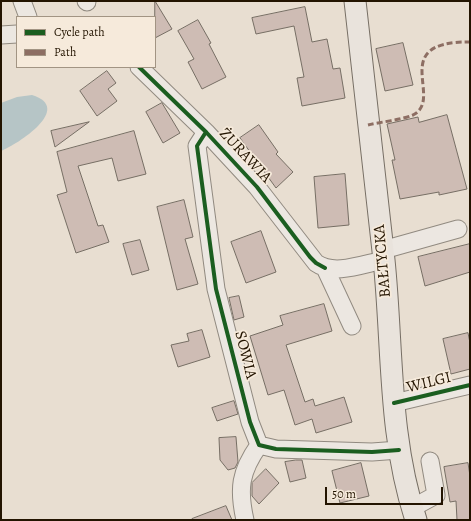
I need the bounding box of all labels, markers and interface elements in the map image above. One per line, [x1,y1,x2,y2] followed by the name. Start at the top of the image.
[16,16,156,68] legend
[54,24,105,40] text: Cycle path
[54,44,76,60] text: Path
[215,124,275,188] street label: ŻURAWIA
[370,224,396,298] street label: BAŁTYCKA
[230,329,260,381] street label: SOWIA
[405,368,453,398] street label: WILGI
[327,479,445,505] scale bar
[332,486,356,502] text: 50 m

